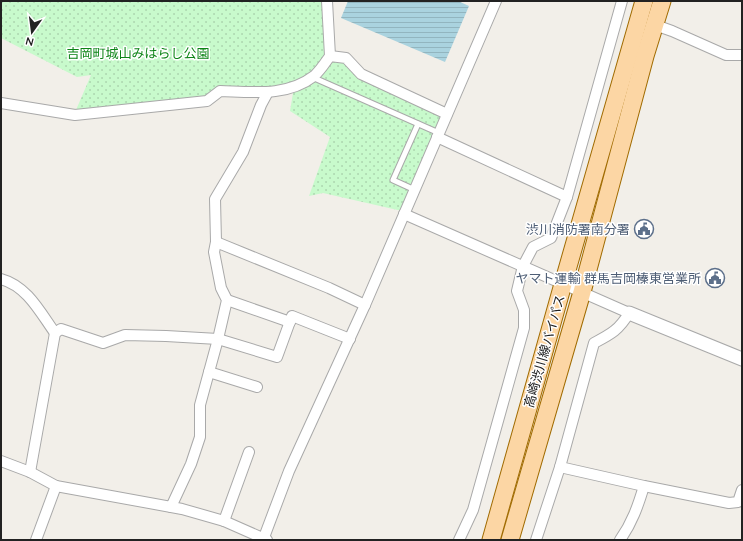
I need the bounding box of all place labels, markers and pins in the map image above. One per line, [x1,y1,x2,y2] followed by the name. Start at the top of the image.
[633,218,655,240] public building icon: 渋川消防署南分署
[526,221,630,237] place label: 渋川消防署南分署
[704,267,726,289] public building icon: ヤマト運輸 群馬吉岡榛東営業所
[515,270,701,286] place label: ヤマト運輸 群馬吉岡榛東営業所

